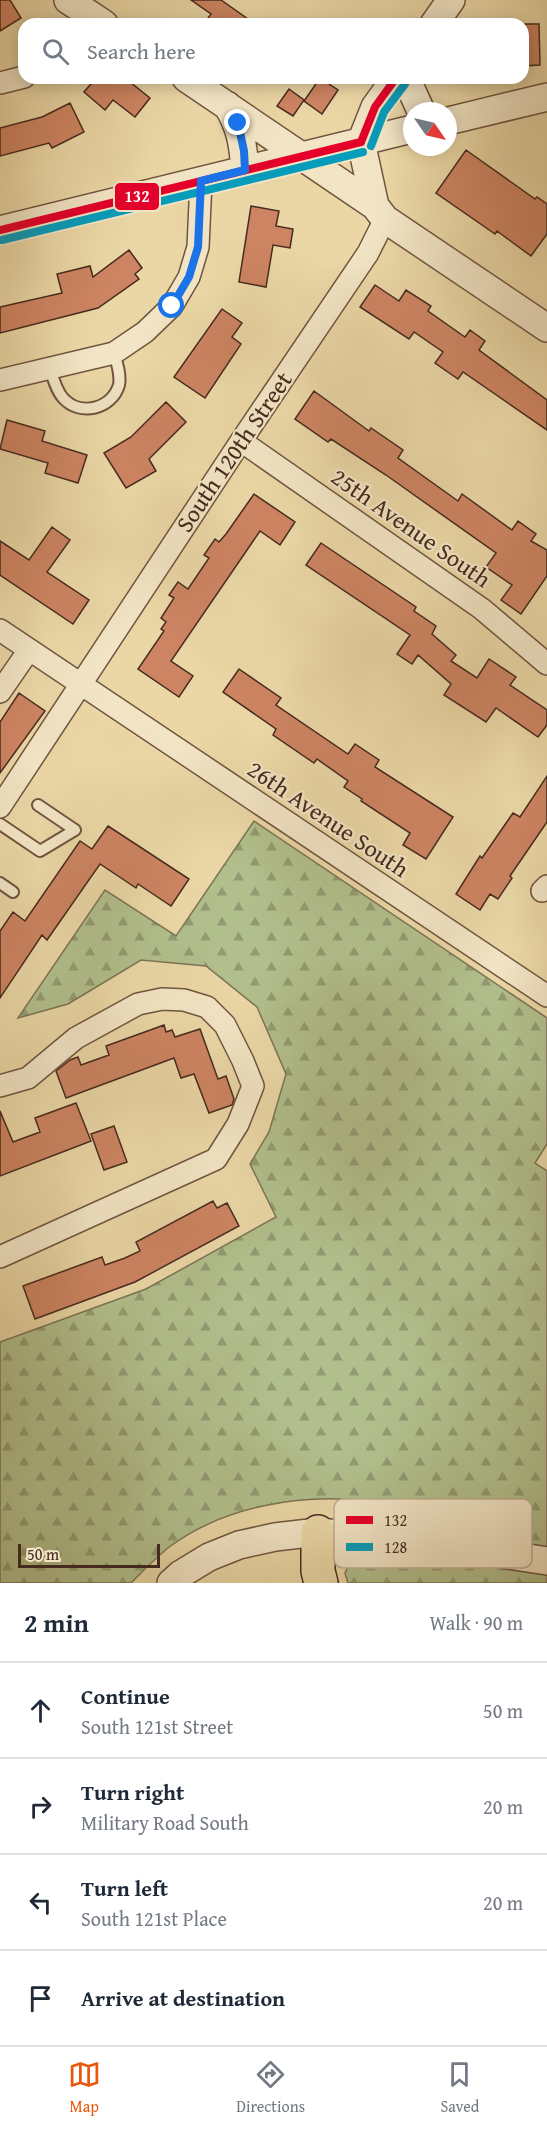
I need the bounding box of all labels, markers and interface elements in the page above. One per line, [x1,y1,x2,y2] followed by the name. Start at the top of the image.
[18,18,529,84] search box
[39,35,72,68] icon: search
[87,35,196,67] text: Search here
[403,102,457,156] north arrow
[224,109,250,135] route end
[114,182,160,211] line badge: 132
[125,184,149,208] text: 132
[158,292,184,318] route start
[167,364,301,539] street label: South 120th Street
[324,459,499,596] street label: 25th Avenue South
[240,751,417,886] street label: 26th Avenue South
[334,1499,532,1568] legend
[384,1508,407,1532] text: 132
[384,1535,407,1559] text: 128
[18,1541,160,1568] scale bar
[27,1542,59,1566] text: 50 m
[24,1603,89,1642] text: 2 min
[429,1608,523,1637] text: Walk · 90 m
[81,1680,170,1712] text: Continue
[24,1694,57,1727] icon: ahead
[483,1696,523,1725] text: 50 m
[81,1712,233,1741] text: South 121st Street
[81,1776,184,1808] text: Turn right
[24,1790,57,1823] icon: right
[483,1792,523,1821] text: 20 m
[81,1808,249,1837] text: Military Road South
[81,1872,168,1904] text: Turn left
[24,1886,57,1919] icon: left
[483,1888,523,1917] text: 20 m
[81,1904,227,1933] text: South 121st Place
[24,1982,57,2015] icon: arrive
[81,1982,285,2014] text: Arrive at destination
[68,2058,101,2118] tab: Map
[236,2058,305,2118] tab: Directions
[440,2058,479,2118] tab: Saved

